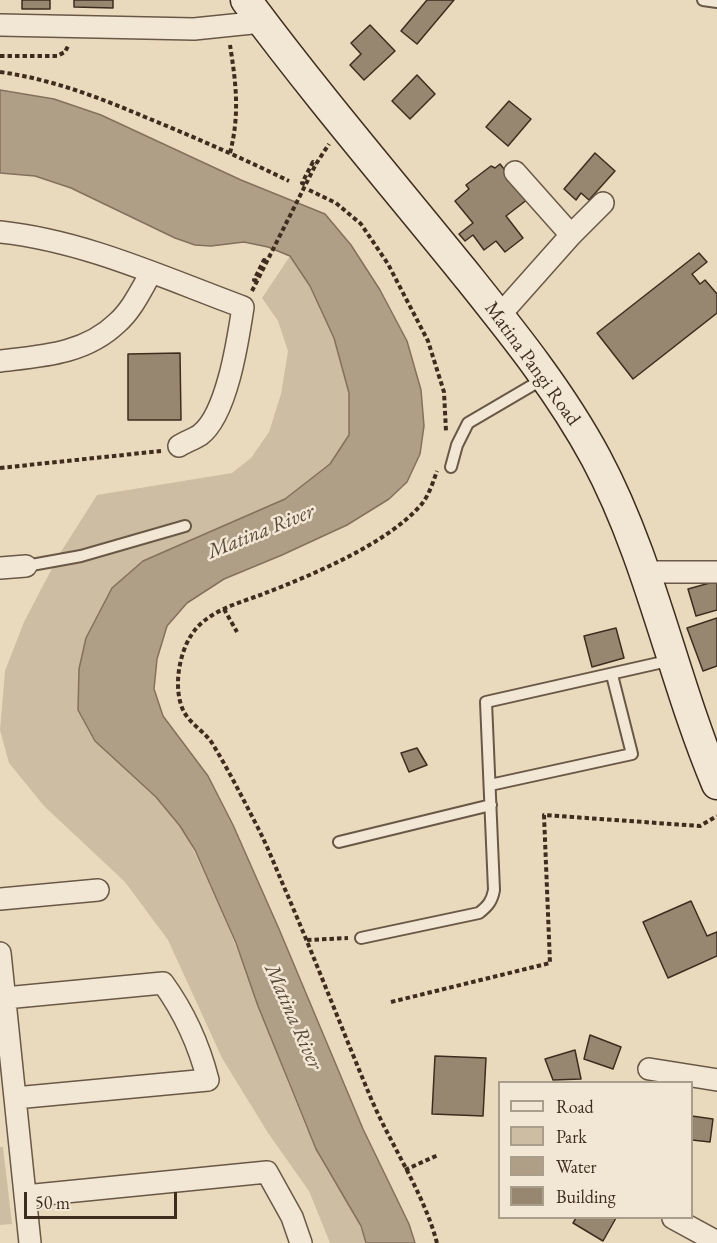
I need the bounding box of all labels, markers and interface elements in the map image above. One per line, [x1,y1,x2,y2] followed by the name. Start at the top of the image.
[479,297,585,431] street label: Matina Pangi Road
[204,499,318,565] water label: Matina River
[259,960,327,1074] water label: Matina River
[498,1081,693,1219] legend
[556,1095,594,1118] text: Road
[556,1125,587,1148] text: Park
[556,1155,597,1178] text: Water
[27,1180,180,1218] scale bar
[556,1185,616,1208] text: Building
[35,1191,70,1214] text: 50 m

